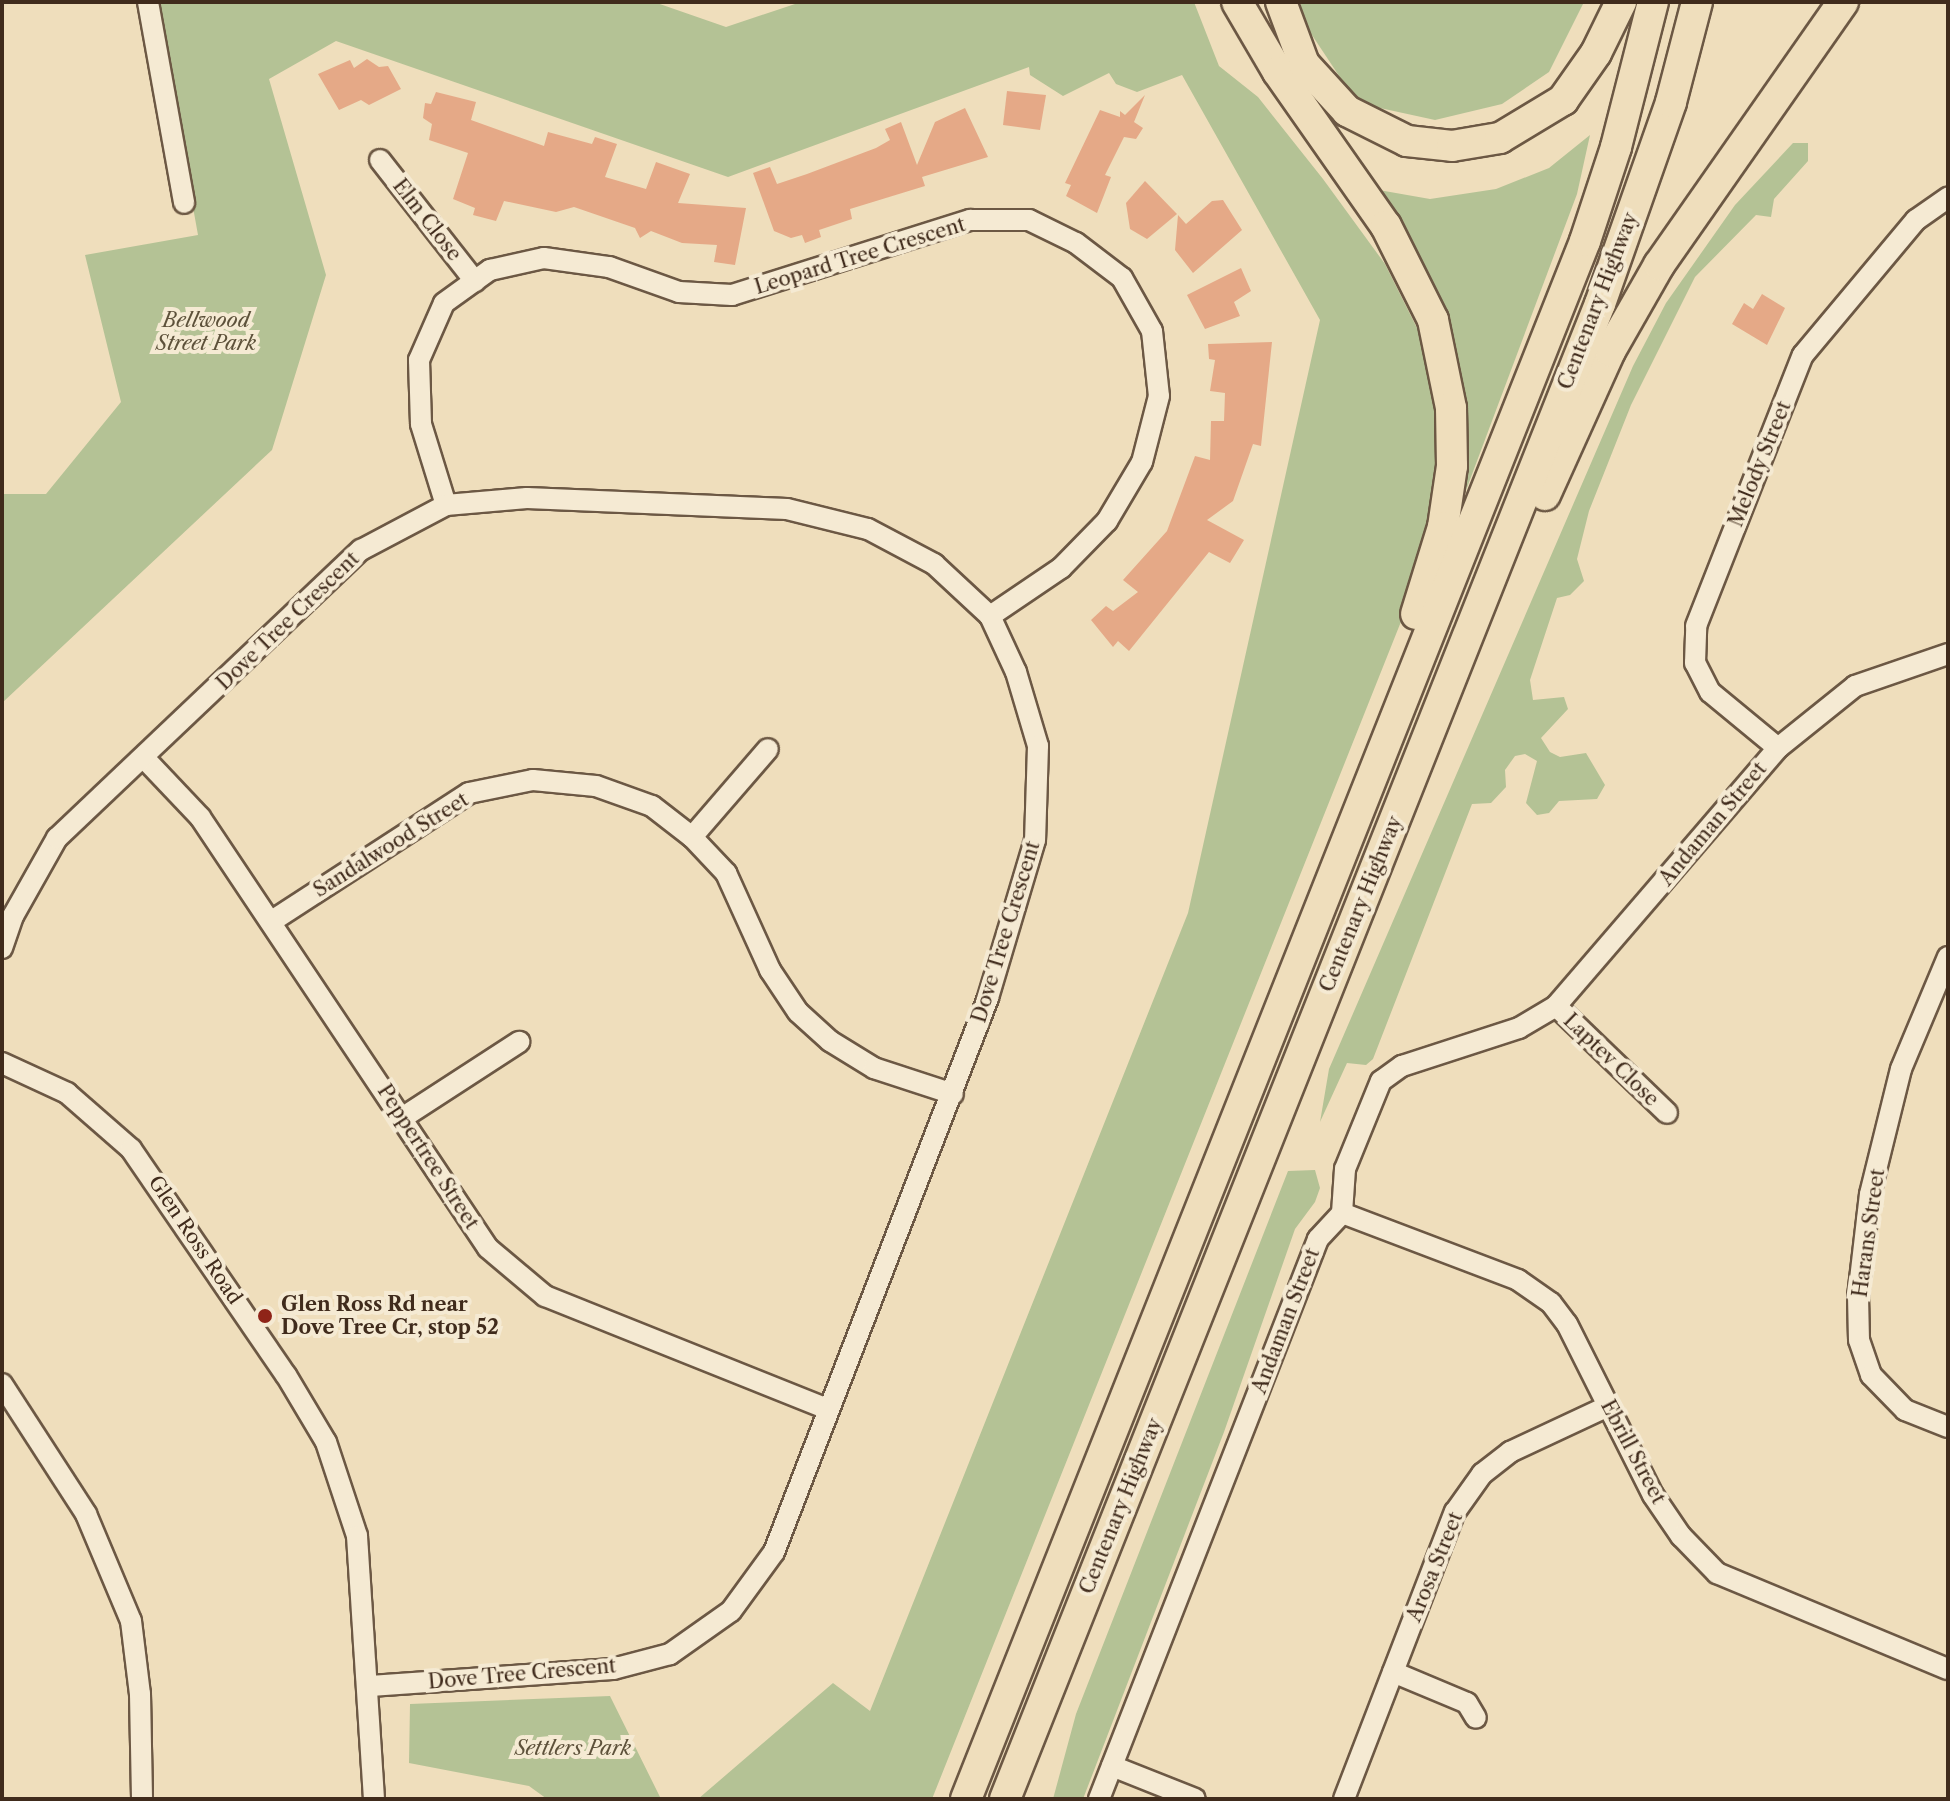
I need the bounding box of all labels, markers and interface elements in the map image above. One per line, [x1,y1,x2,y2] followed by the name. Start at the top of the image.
[388,174,466,266] street label: Elm Close
[1553,209,1643,393] street label: Centenary Highway
[752,212,968,300] street label: Leopard Tree Crescent
[156,309,256,356] park label: Bellwood Street Park
[1724,397,1796,531] street label: Melody Street
[212,547,364,695] street label: Dove Tree Crescent
[1654,757,1772,891] street label: Andaman Street
[309,788,473,902] street label: Sandalwood Street
[1315,812,1407,996] street label: Centenary Highway
[967,838,1045,1026] street label: Dove Tree Crescent
[1558,1008,1664,1112] street label: Laptev Close
[372,1080,484,1234] street label: Peppertree Street
[1848,1167,1890,1299] street label: Harans Street
[143,1171,247,1309] street label: Glen Ross Road
[1247,1245,1325,1397] street label: Andaman Street
[281,1292,499,1339] place label: Glen Ross Rd near Dove Tree Cr, stop 52
[256,1307,274,1325] marker: Glen Ross Rd near Dove Tree Cr, stop 52
[1596,1396,1670,1508] street label: Ebrill Street
[1075,1414,1167,1598] street label: Centenary Highway
[1402,1508,1468,1626] street label: Arosa Street
[427,1654,617,1694] street label: Dove Tree Crescent
[515,1736,631,1760] park label: Settlers Park

